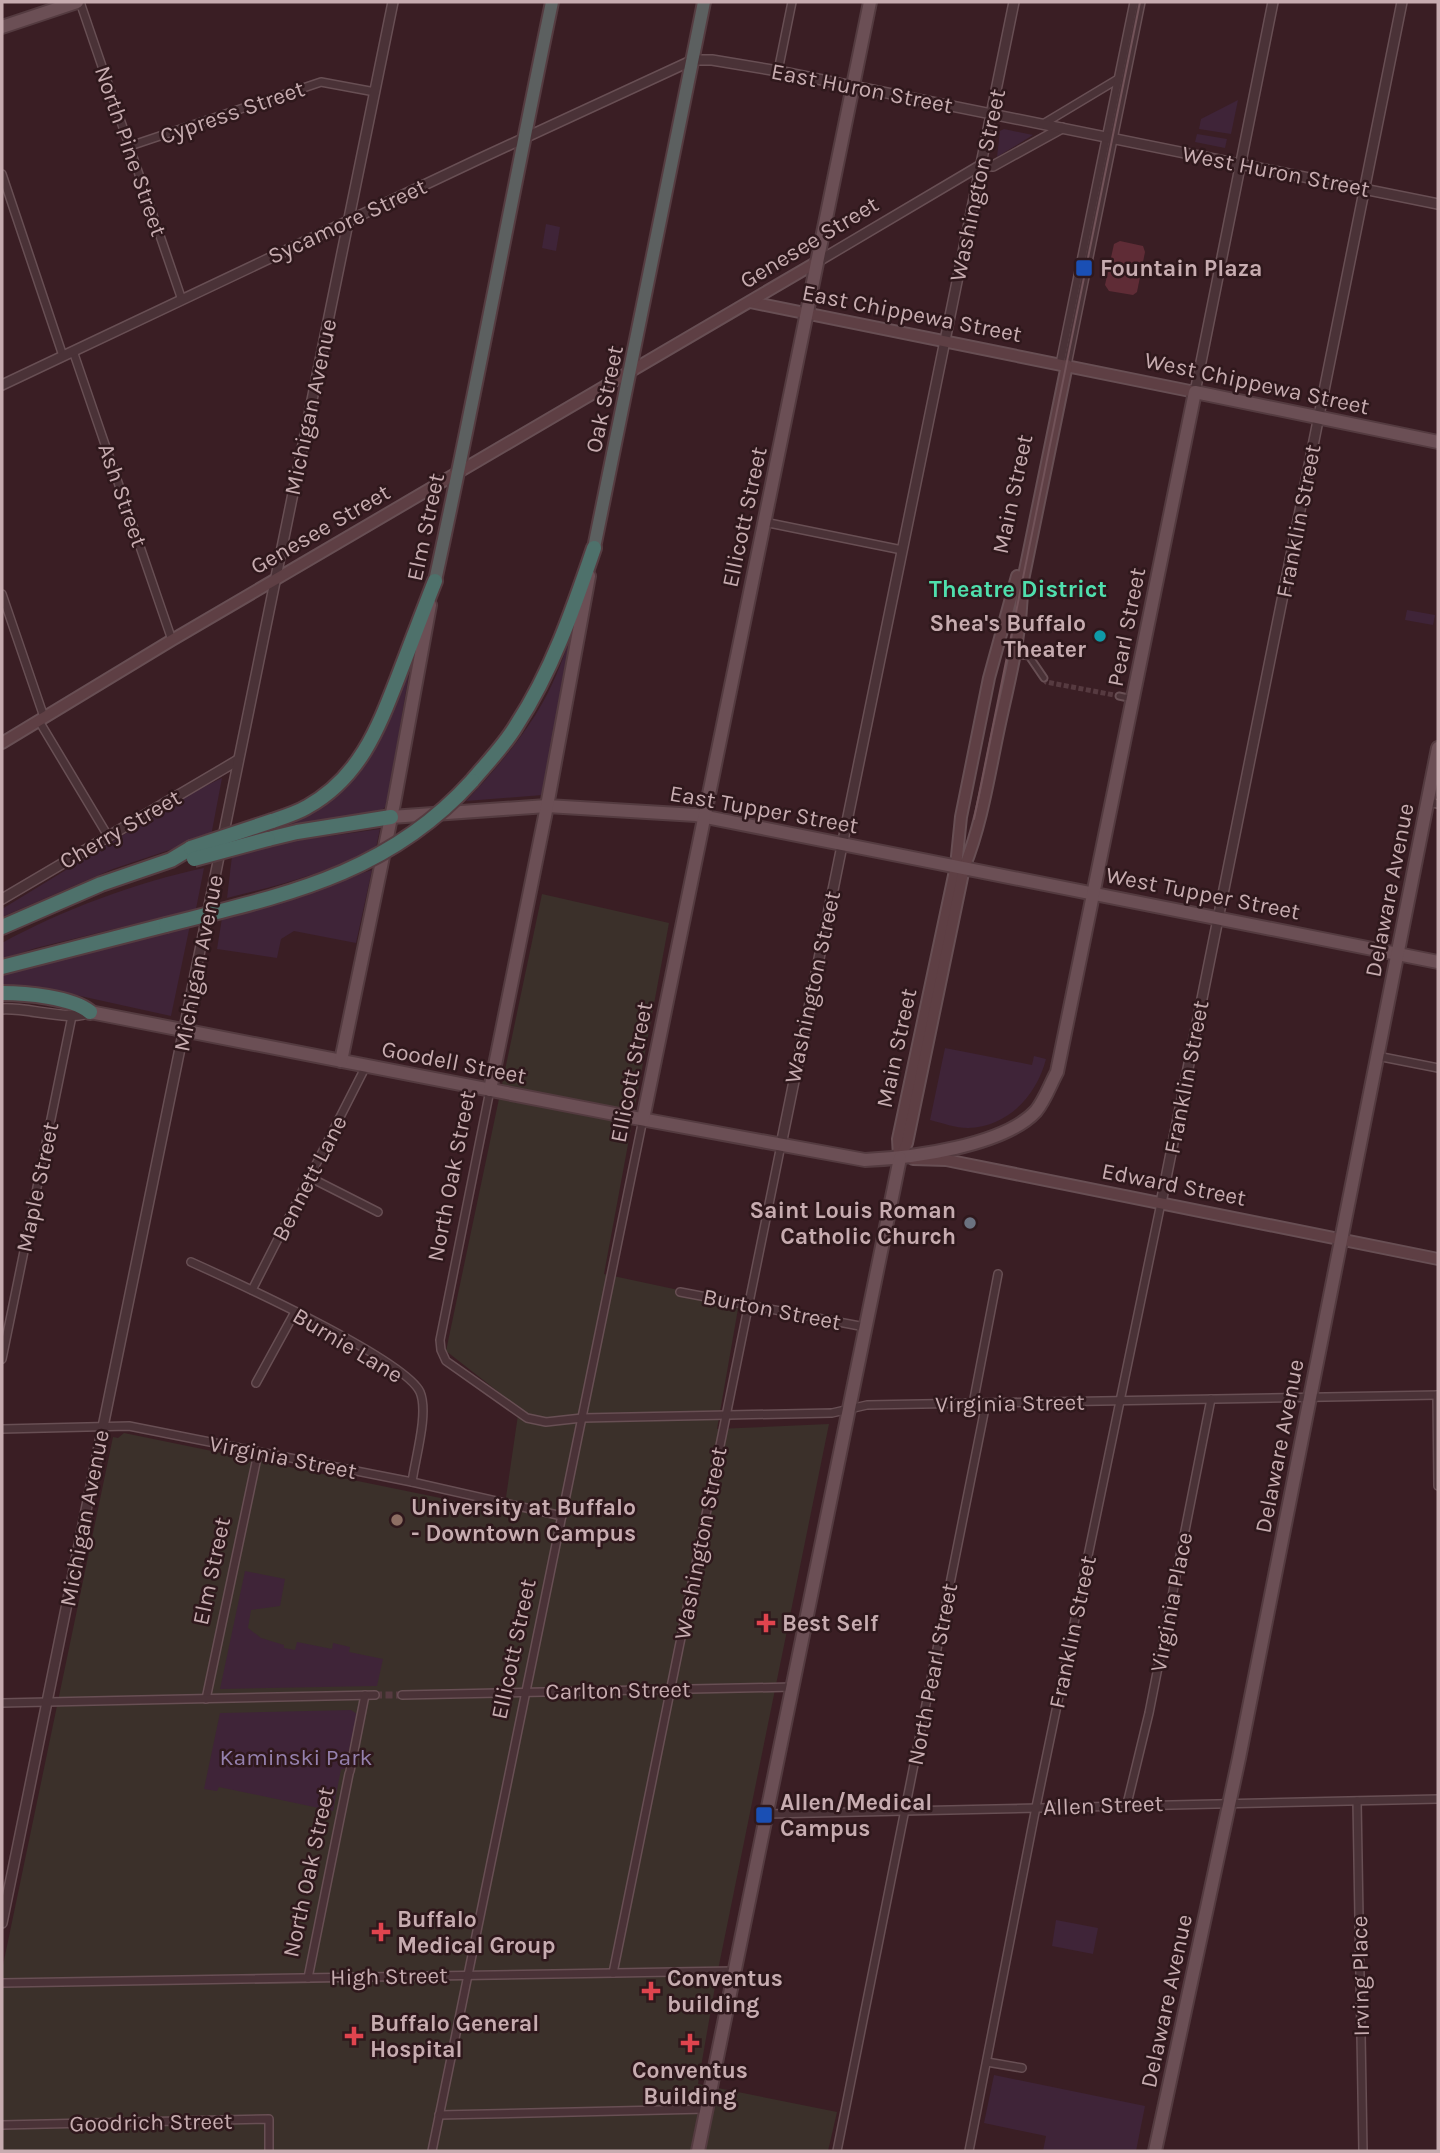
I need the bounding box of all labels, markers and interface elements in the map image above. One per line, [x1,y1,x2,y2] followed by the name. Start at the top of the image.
[769,58,955,119] street label: East Huron Street
[89,62,172,240] street label: North Pine Street
[156,75,308,150] street label: Cypress Street
[944,86,1011,284] street label: Washington Street
[1180,140,1372,203] street label: West Huron Street
[264,173,431,270] street label: Sycamore Street
[735,190,884,294] street label: Genesee Street
[1100,255,1262,282] place label: Fountain Plaza
[1074,258,1094,278] marker: Fountain Plaza
[800,279,1024,348] street label: East Chippewa Street
[279,316,342,498] street label: Michigan Avenue
[580,343,629,455] street label: Oak Street
[1142,346,1372,421] street label: West Chippewa Street
[987,432,1038,556] street label: Main Street
[92,440,153,551] street label: Ash Street
[1270,442,1327,600] street label: Franklin Street
[716,444,773,590] street label: Ellicott Street
[401,470,450,583] street label: Elm Street
[246,478,395,580] street label: Genesee Street
[1102,565,1151,689] street label: Pearl Street
[929,575,1107,603] district label: Theatre District
[930,610,1086,663] place label: Shea's Buffalo Theater
[1092,628,1108,644] marker: Shea's Buffalo Theater
[667,780,861,839] street label: East Tupper Street
[55,784,186,875] street label: Cherry Street
[1359,801,1420,979] street label: Delaware Avenue
[1103,861,1303,926] street label: West Tupper Street
[168,872,229,1054] street label: Michigan Avenue
[779,888,846,1086] street label: Washington Street
[871,986,922,1110] street label: Main Street
[1158,998,1215,1156] street label: Franklin Street
[605,999,658,1145] street label: Ellicott Street
[379,1035,529,1090] street label: Goodell Street
[422,1088,481,1264] street label: North Oak Street
[266,1111,353,1246] street label: Bennett Lane
[11,1119,65,1255] street label: Maple Street
[1099,1157,1249,1212] street label: Edward Street
[749,1197,956,1250] place label: Saint Louis Roman Catholic Church
[962,1215,978,1231] marker: Saint Louis Roman Catholic Church
[700,1283,844,1336] street label: Burton Street
[288,1302,408,1389] street label: Burnie Lane
[1249,1357,1310,1535] street label: Delaware Avenue
[935,1389,1085,1418] street label: Virginia Street
[54,1427,115,1609] street label: Michigan Avenue
[207,1430,359,1485] street label: Virginia Street
[669,1444,732,1642] street label: Washington Street
[411,1494,636,1547] place label: University at Buffalo - Downtown Campus
[389,1512,405,1528] marker: University at Buffalo - Downtown Campus
[187,1514,236,1627] street label: Elm Street
[1145,1530,1198,1674] street label: Virginia Place
[1043,1553,1102,1711] street label: Franklin Street
[485,1576,542,1722] street label: Ellicott Street
[902,1580,963,1768] street label: North Pearl Street
[782,1610,879,1637] place label: Best Self
[756,1613,776,1633] marker: Best Self
[545,1676,691,1705] street label: Carlton Street
[220,1744,372,1771] park label: Kaminski Park
[277,1784,340,1960] street label: North Oak Street
[780,1789,932,1842] place label: Allen/Medical Campus
[1042,1790,1164,1821] street label: Allen Street
[754,1805,774,1825] marker: Allen/Medical Campus
[397,1906,556,1959] place label: Buffalo Medical Group
[1135,1912,1198,2090] street label: Delaware Avenue
[1346,1915,1375,2037] street label: Irving Place
[371,1922,391,1942] marker: Buffalo Medical Group
[330,1962,448,1991] street label: High Street
[667,1965,783,2018] place label: Conventus building
[641,1981,661,2001] marker: Conventus building
[370,2010,539,2063] place label: Buffalo General Hospital
[344,2026,364,2046] marker: Buffalo General Hospital
[680,2033,700,2053] marker: Conventus Building
[632,2057,748,2110] place label: Conventus Building
[69,2108,233,2137] street label: Goodrich Street

